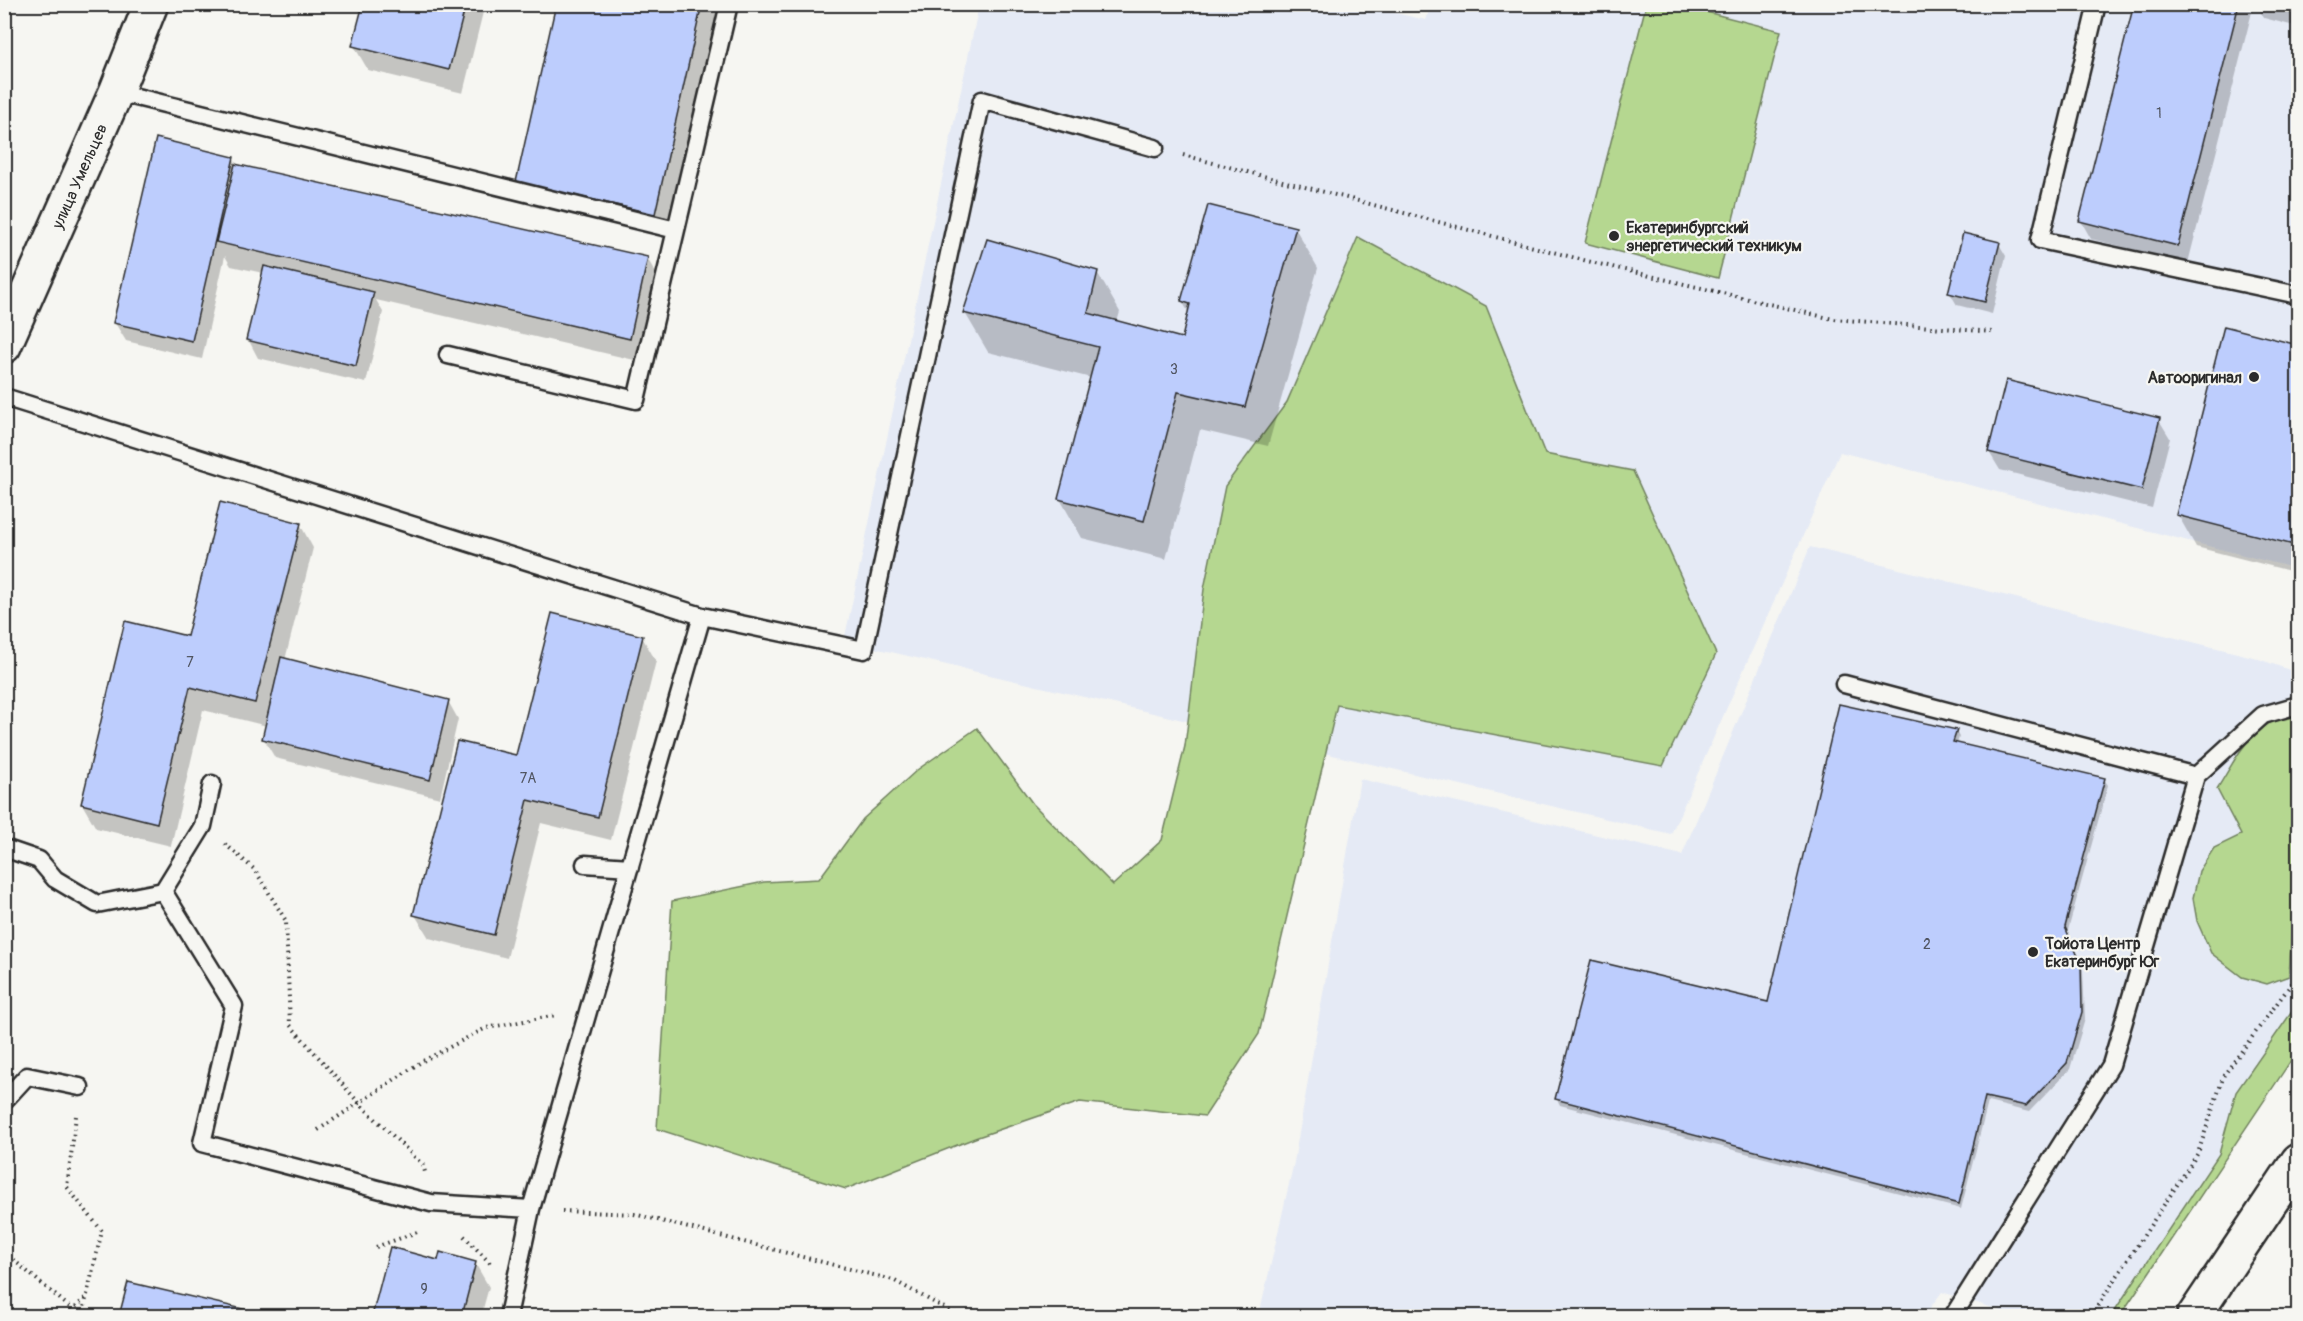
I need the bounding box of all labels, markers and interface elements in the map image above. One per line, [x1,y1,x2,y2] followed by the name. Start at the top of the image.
[2156,105,2162,122] house number: 1
[47,121,112,233] street label: улица Умельцев
[1626,218,1802,256] place label: Екатеринбургский энергетический техникум
[1607,229,1621,243] marker: Екатеринбургский энергетический техникум
[1170,361,1178,378] house number: 3
[2147,368,2242,388] place label: Автооригинал
[2247,370,2261,384] marker: Автооригинал
[186,654,194,671] house number: 7
[520,770,536,787] house number: 7А
[2044,934,2160,972] place label: Тойота Центр Екатеринбург Юг
[1923,936,1931,953] house number: 2
[2026,945,2040,959] marker: Тойота Центр Екатеринбург Юг
[420,1281,428,1298] house number: 9

